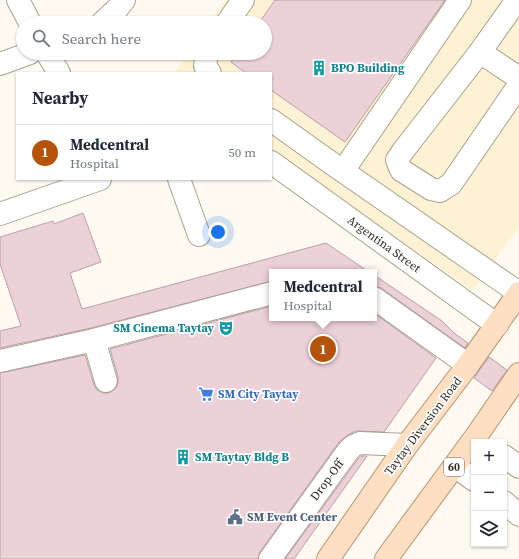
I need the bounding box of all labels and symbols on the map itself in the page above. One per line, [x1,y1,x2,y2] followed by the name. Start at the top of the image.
[310,59,328,77] building icon: BPO Building
[331,60,405,76] place label: BPO Building
[344,212,424,276] street label: Argentina Street
[208,222,228,242] your location
[217,319,235,337] theatre icon: SM Cinema Taytay
[113,320,215,336] place label: SM Cinema Taytay
[310,334,336,364] pin: 1
[381,373,465,478] street label: Taytay Diversion Road
[197,385,215,403] supermarket icon: SM City Taytay
[218,386,299,402] place label: SM City Taytay
[174,448,192,466] building icon: SM Taytay Bldg B
[195,449,289,465] place label: SM Taytay Bldg B
[307,455,348,504] street label: Drop-Off
[444,458,464,476] road number: 60
[226,508,244,526] public building icon: SM Event Center
[247,509,338,525] place label: SM Event Center

